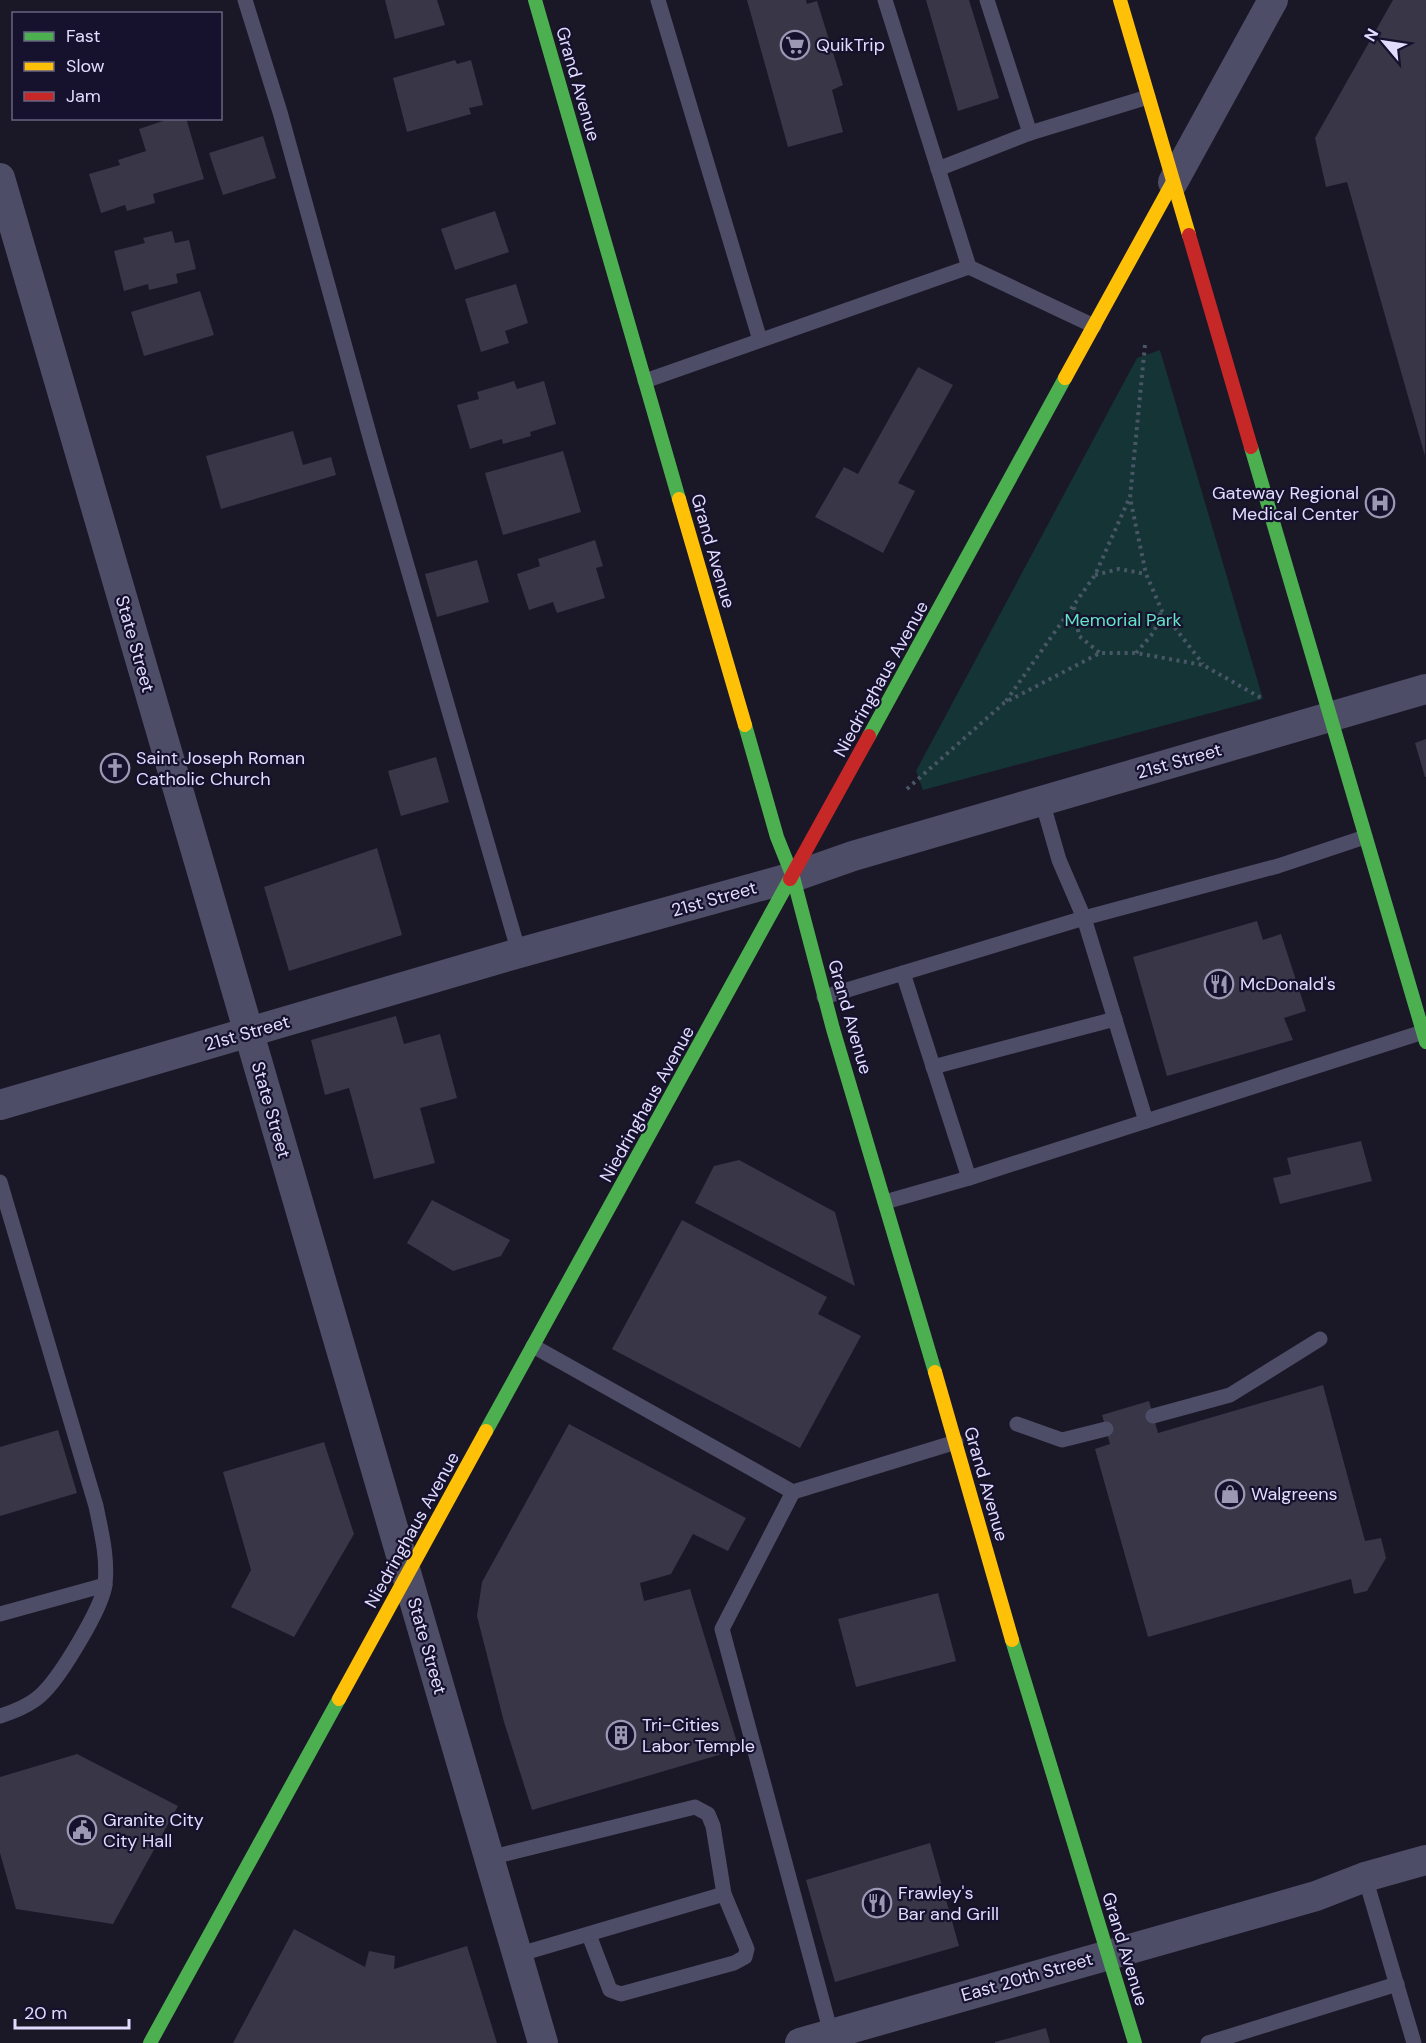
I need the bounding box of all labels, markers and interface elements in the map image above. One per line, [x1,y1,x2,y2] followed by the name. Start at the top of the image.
[12,12,222,120] legend
[1354,12,1414,72] north arrow
[66,24,101,48] text: Fast
[550,24,606,144] street label: Grand Avenue
[1359,25,1383,45] text: N
[779,29,811,61] supermarket icon: QuikTrip
[816,33,885,57] place label: QuikTrip
[66,54,105,78] text: Slow
[66,84,101,108] text: Jam
[1212,481,1359,526] place label: Gateway Regional Medical Center
[1364,487,1396,519] hospital icon: Gateway Regional Medical Center
[685,491,741,611] street label: Grand Avenue
[110,593,160,695] street label: State Street
[828,597,934,761] street label: Niedringhaus Avenue
[1064,608,1182,632] park label: Memorial Park
[1134,737,1224,785] street label: 21st Street
[136,746,305,791] place label: Saint Joseph Roman Catholic Church
[99,752,131,784] church icon: Saint Joseph Roman Catholic Church
[669,875,759,923] street label: 21st Street
[822,957,878,1077] street label: Grand Avenue
[1203,968,1235,1000] restaurant icon: McDonald's
[1240,972,1336,996] place label: McDonald's
[202,1009,292,1057] street label: 21st Street
[594,1022,700,1186] street label: Niedringhaus Avenue
[246,1059,296,1161] street label: State Street
[958,1424,1014,1544] street label: Grand Avenue
[359,1448,465,1612] street label: Niedringhaus Avenue
[1214,1478,1246,1510] shop icon: Walgreens
[1251,1482,1338,1506] place label: Walgreens
[402,1595,452,1697] street label: State Street
[642,1713,755,1758] place label: Tri-Cities Labor Temple
[605,1719,637,1751] building icon: Tri-Cities Labor Temple
[103,1808,204,1853] place label: Granite City City Hall
[66,1814,98,1846] public building icon: Granite City City Hall
[898,1881,999,1926] place label: Frawley's Bar and Grill
[861,1887,893,1919] restaurant icon: Frawley's Bar and Grill
[1096,1889,1154,2009] street label: Grand Avenue
[958,1947,1096,2007] street label: East 20th Street
[15,1992,129,2030] scale bar
[24,2001,67,2025] text: 20 m

